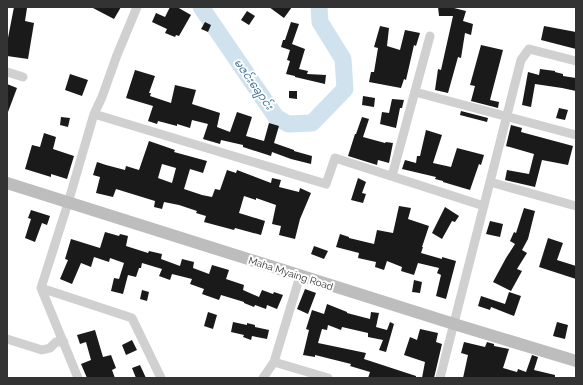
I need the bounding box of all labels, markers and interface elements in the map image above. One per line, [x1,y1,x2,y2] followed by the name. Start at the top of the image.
[229,55,278,115] water label: မဇင်းချောင်း
[247,255,335,292] street label: Maha Myaing Road

